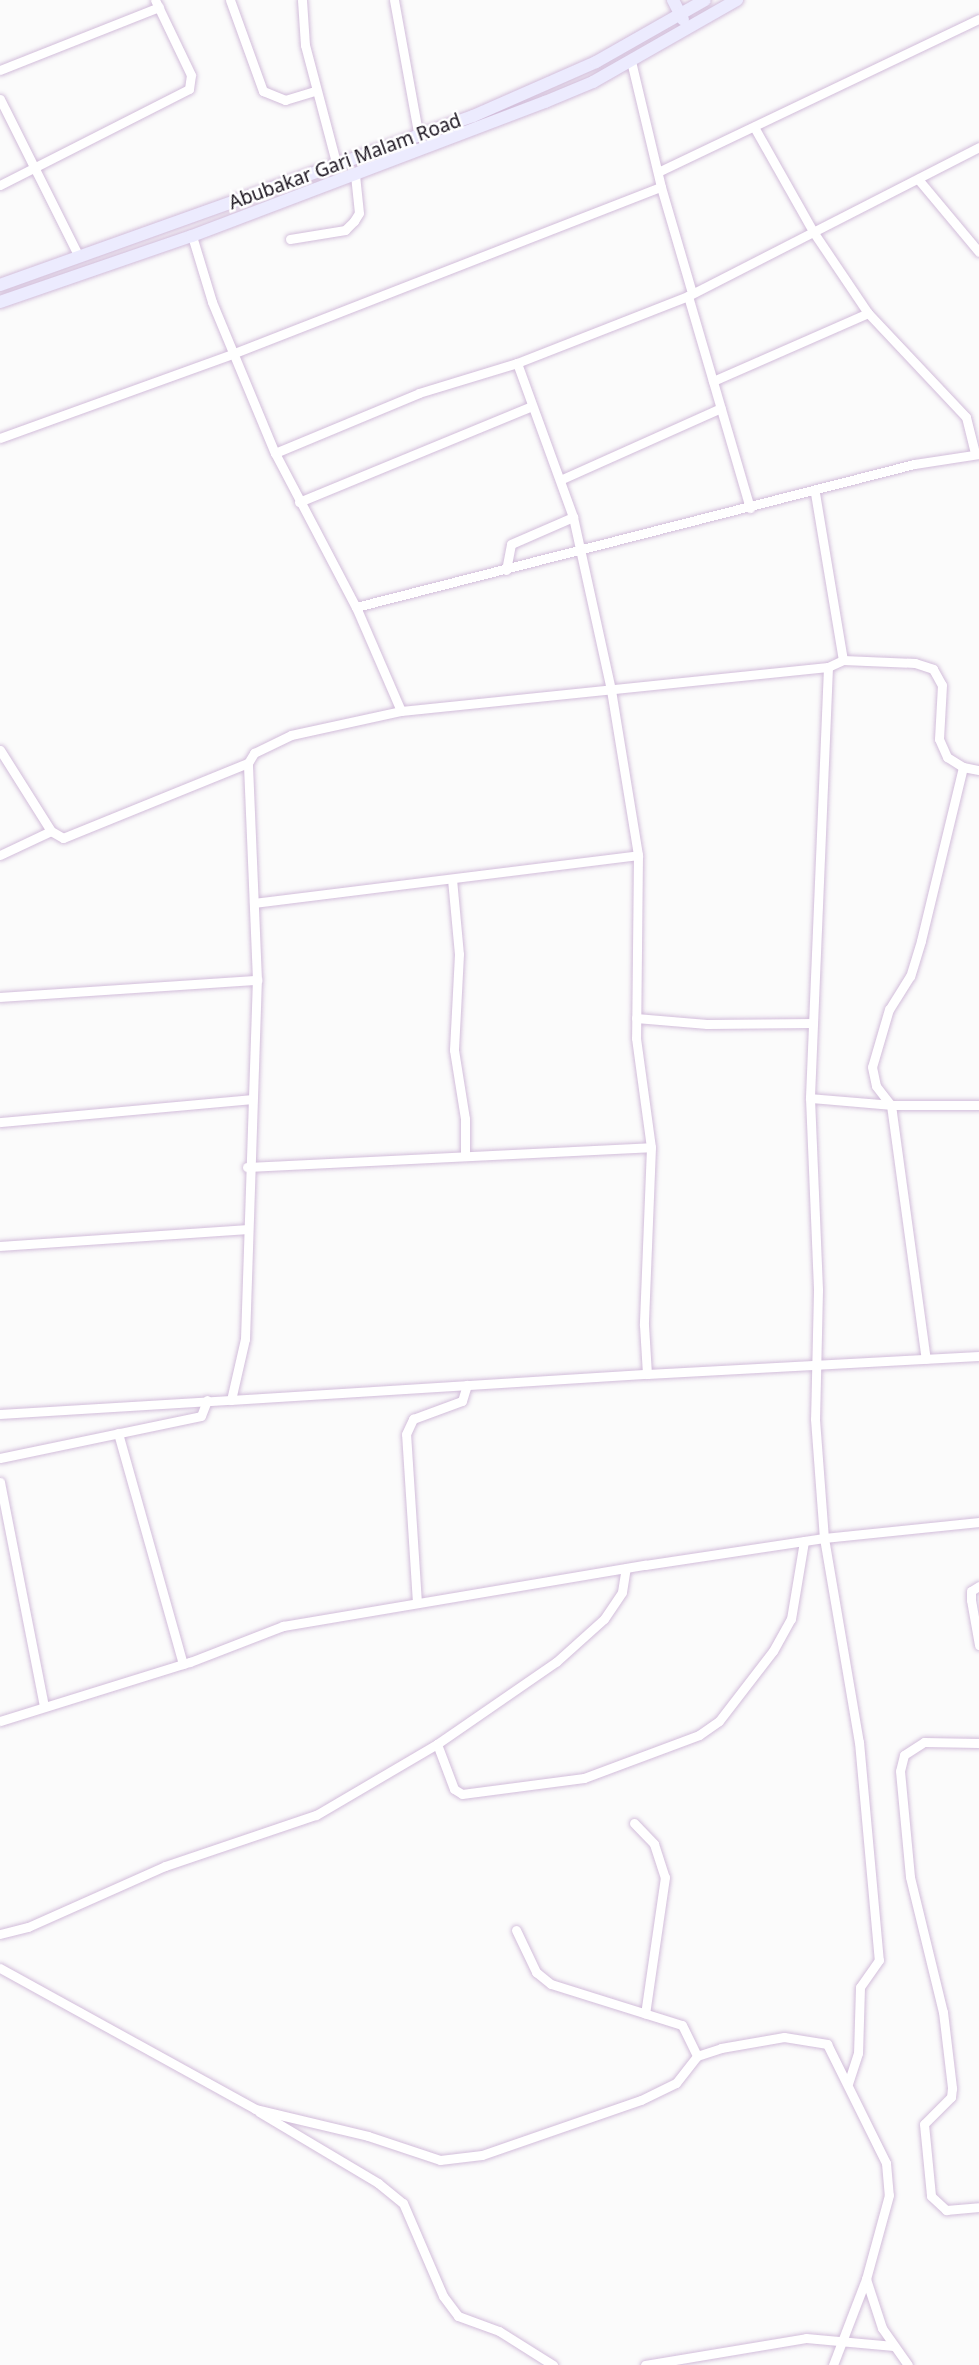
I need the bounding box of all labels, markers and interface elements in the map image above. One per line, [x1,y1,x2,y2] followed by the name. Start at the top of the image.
[226,109,464,215] street label: Abubakar Gari Malam Road

